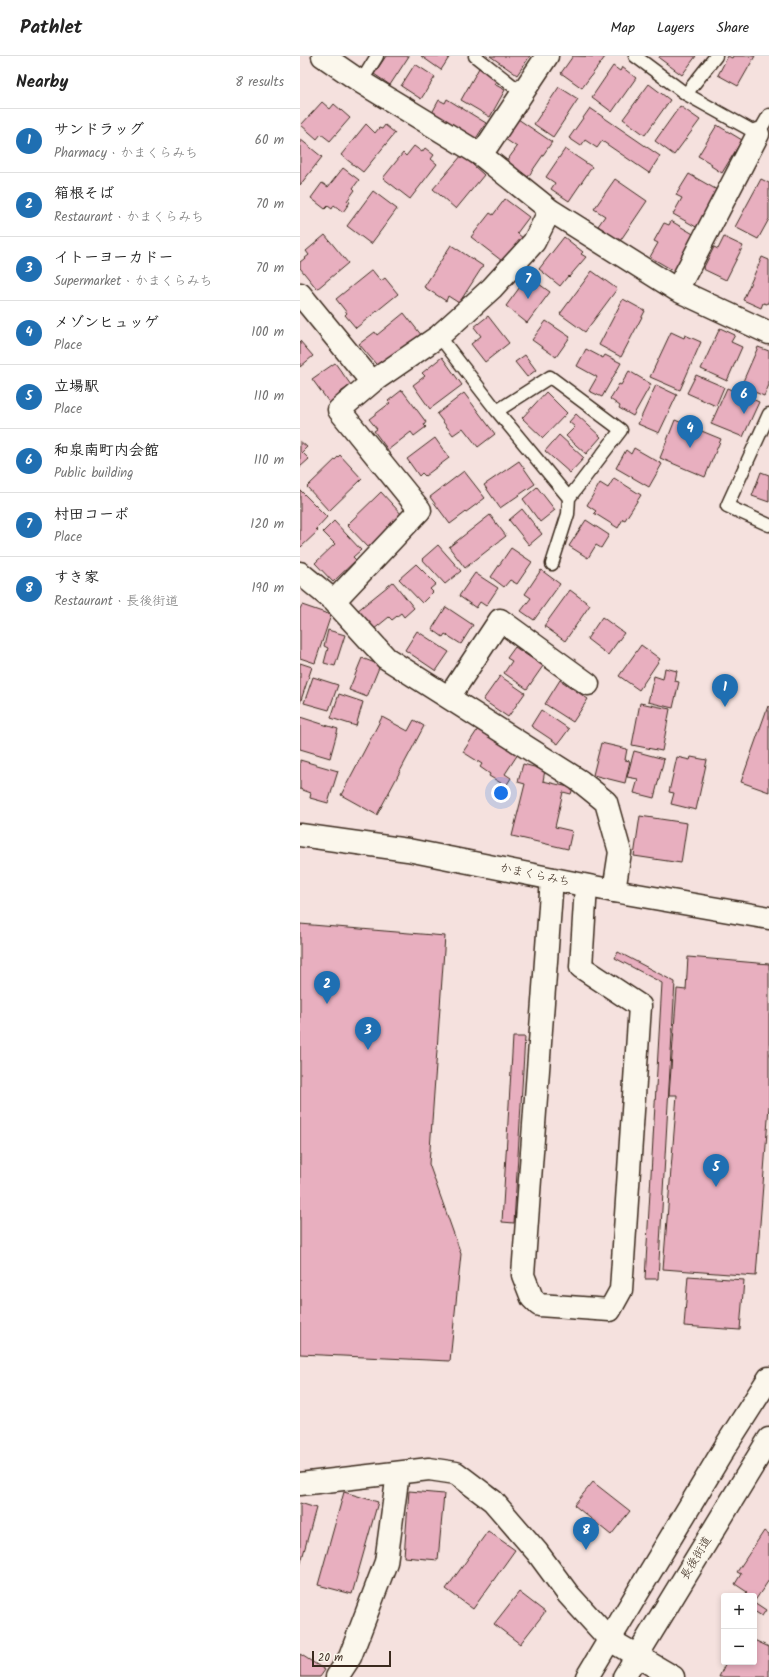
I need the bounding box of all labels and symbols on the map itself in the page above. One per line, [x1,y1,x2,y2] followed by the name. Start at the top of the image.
[515,266,541,299] pin: 7
[731,381,757,414] pin: 6
[677,415,703,448] pin: 4
[712,674,738,707] pin: 1
[491,783,511,803] your location
[498,858,572,892] street label: かまくらみち
[314,971,340,1004] pin: 2
[355,1017,381,1050] pin: 3
[703,1154,729,1187] pin: 5
[573,1517,599,1550] pin: 8
[675,1533,717,1583] street label: 長後街道
[312,1649,391,1668] scale bar

